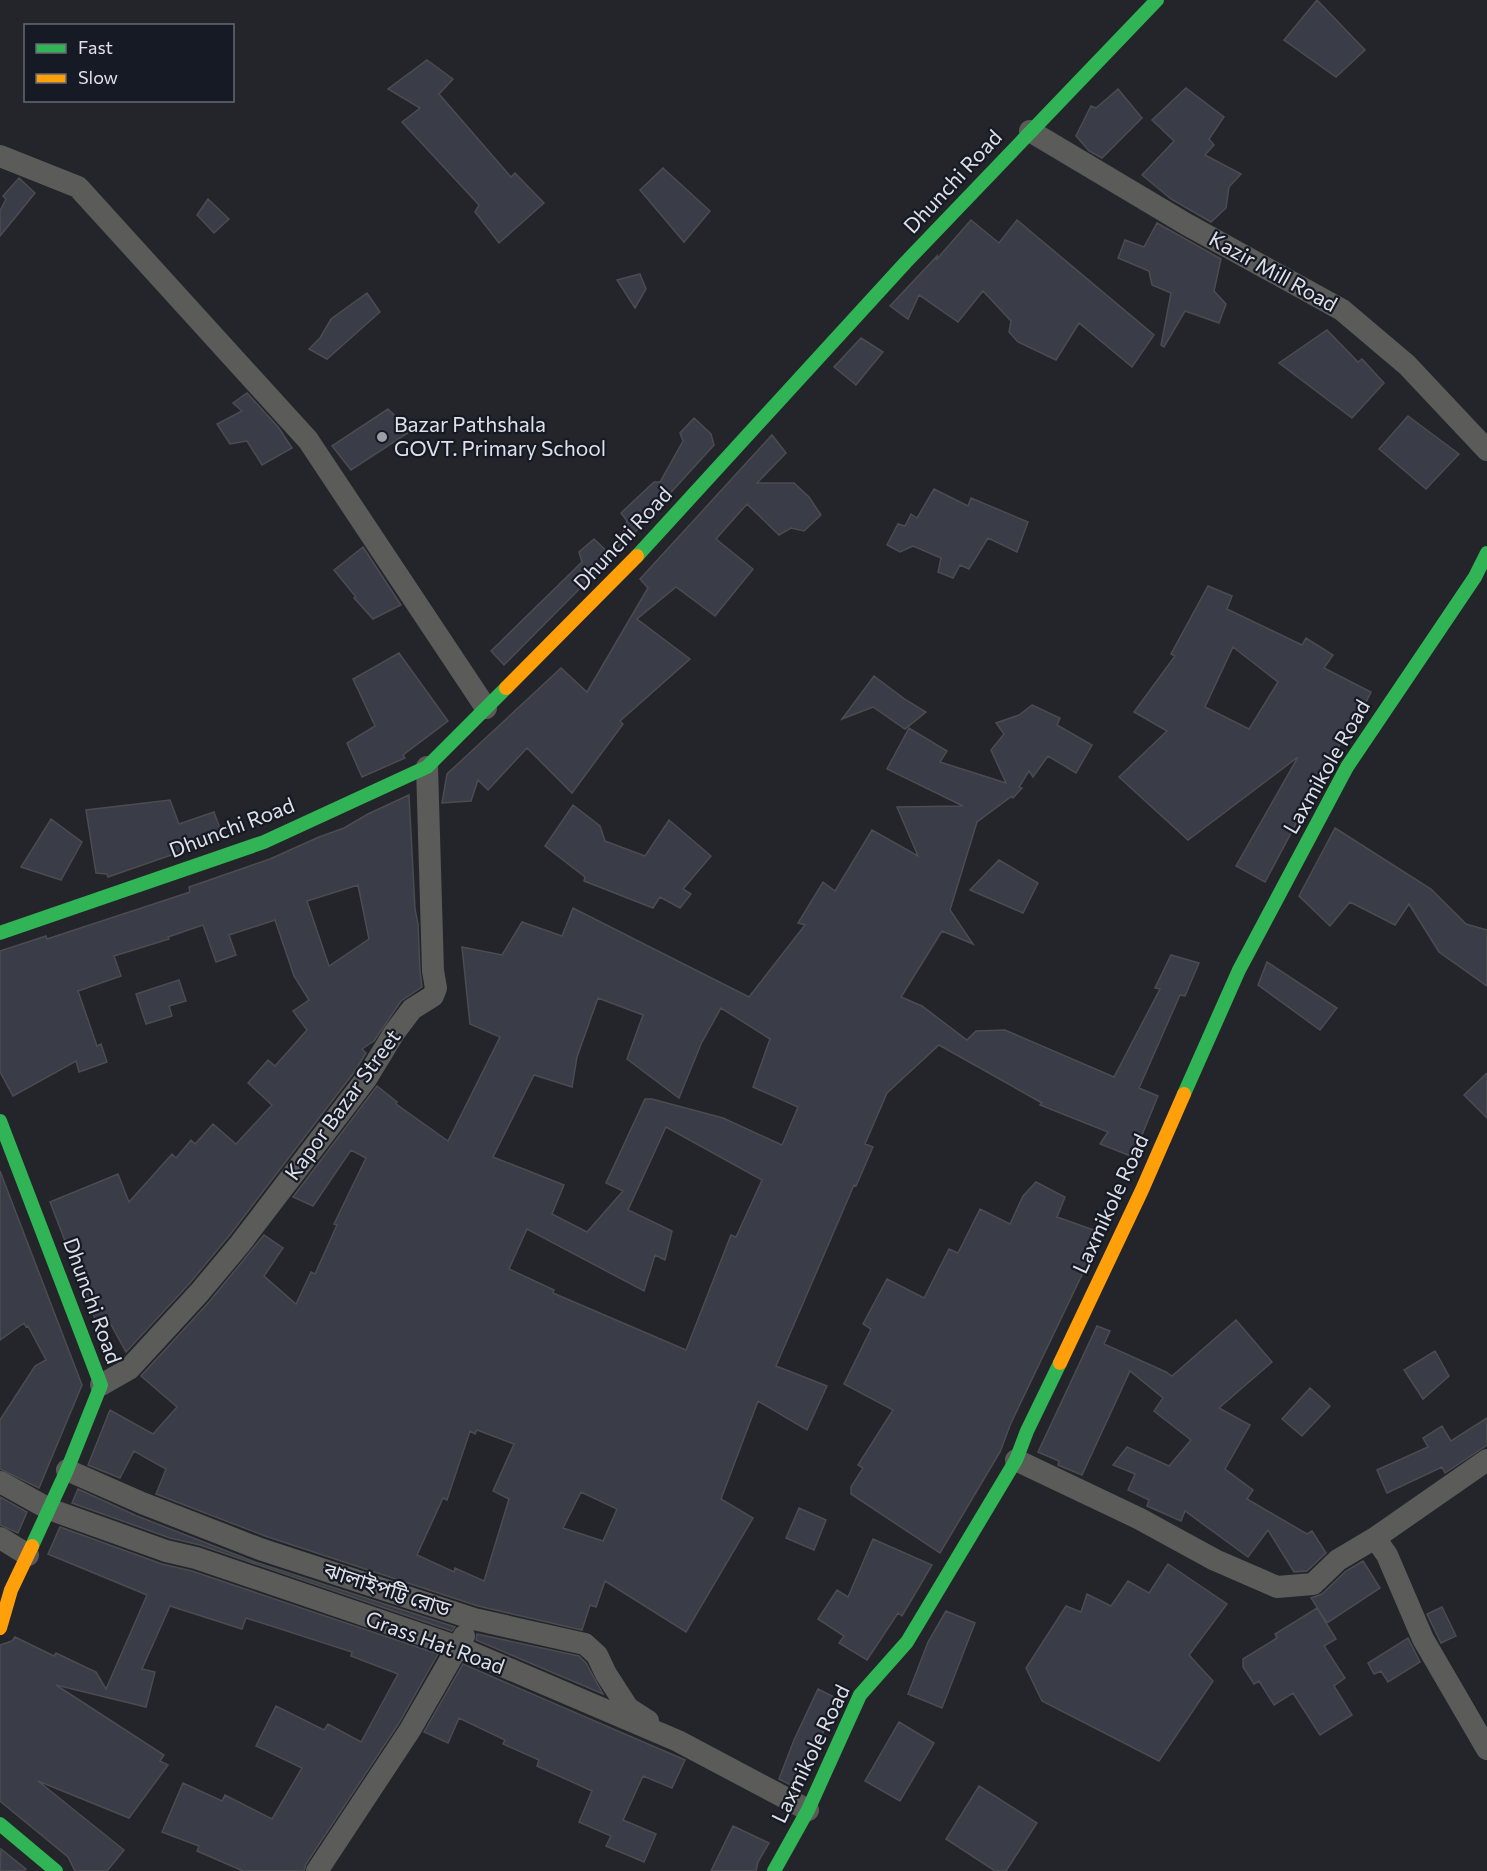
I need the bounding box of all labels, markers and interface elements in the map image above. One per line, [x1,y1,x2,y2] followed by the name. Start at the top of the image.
[24,24,234,102] legend
[78,36,113,58] text: Fast
[78,66,118,88] text: Slow
[898,124,1006,238] street label: Dhunchi Road
[1205,225,1342,316] street label: Kazir Mill Road
[394,411,606,460] place label: Bazar Pathshala GOVT. Primary School
[375,430,389,444] marker: Bazar Pathshala GOVT. Primary School
[568,481,676,595] street label: Dhunchi Road
[1277,695,1374,838] street label: Laxmikole Road
[165,791,298,862] street label: Dhunchi Road
[279,1024,405,1184] street label: Kapor Bazar Street
[1066,1130,1153,1277] street label: Laxmikole Road
[59,1234,128,1367] street label: Dhunchi Road
[320,1556,455,1621] street label: ঝালাইপট্টি রোড
[363,1605,508,1678] street label: Grass Hat Road
[765,1680,854,1827] street label: Laxmikole Road

